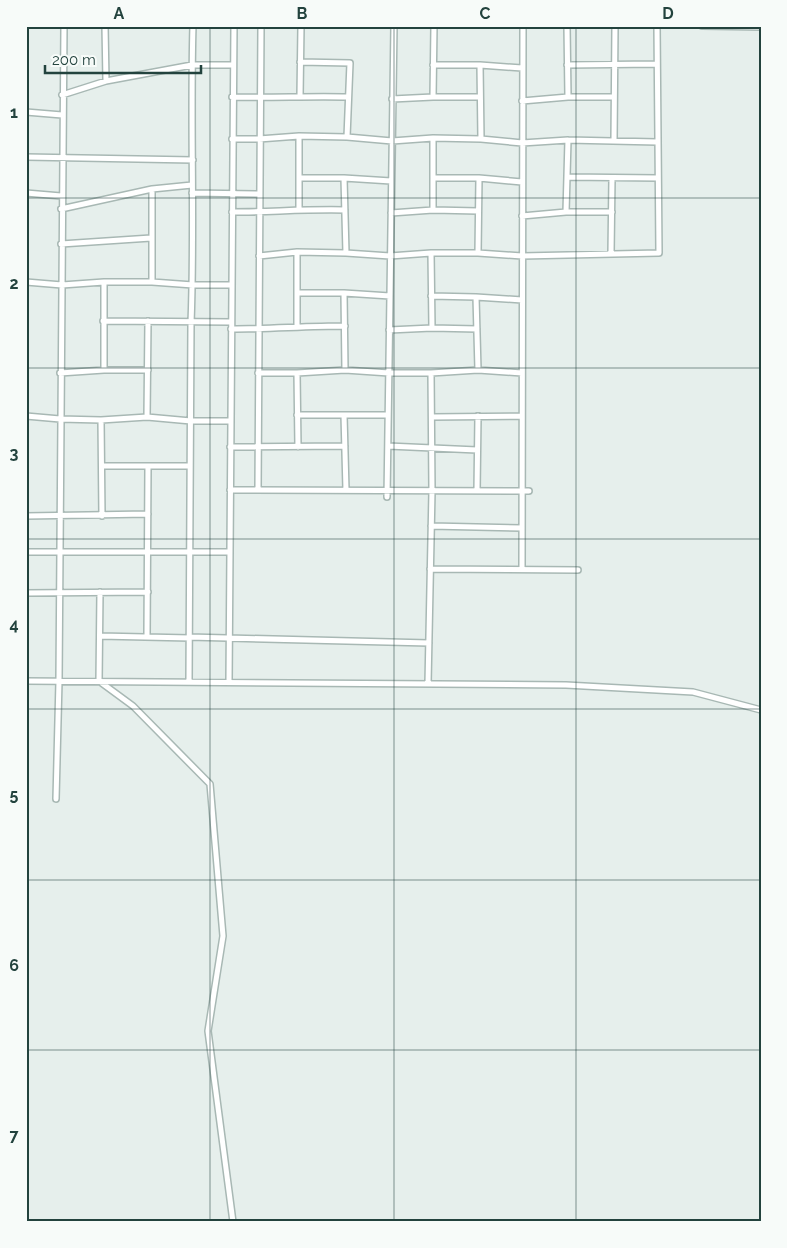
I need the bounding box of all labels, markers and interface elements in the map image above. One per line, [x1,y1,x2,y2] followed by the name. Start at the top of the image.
[114,4,125,23] text: A
[297,4,308,23] text: B
[480,4,491,23] text: C
[662,4,674,23] text: D
[45,42,201,74] scale bar
[52,51,96,69] text: 200 m
[10,103,18,122] text: 1
[9,274,19,293] text: 2
[10,444,19,463] text: 3
[9,615,19,634] text: 4
[10,785,19,804] text: 5
[9,956,19,975] text: 6
[10,1126,19,1145] text: 7

